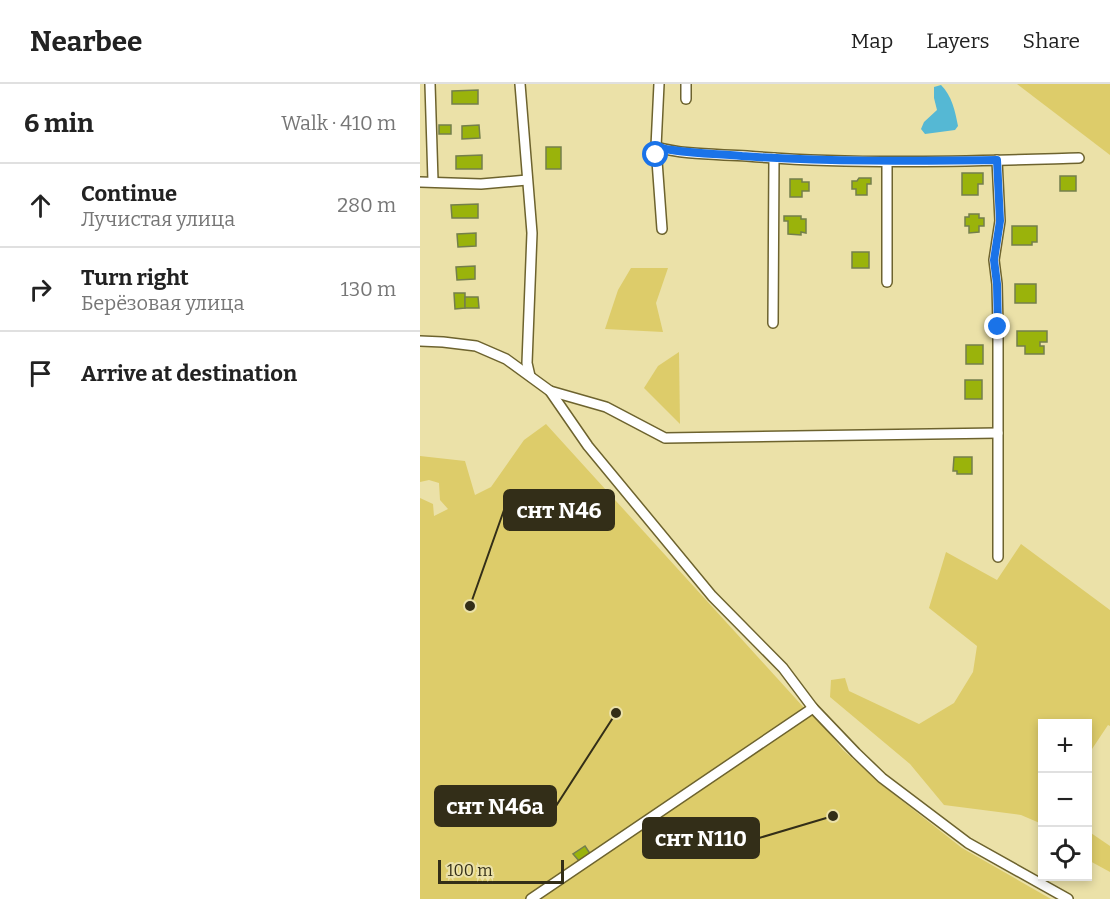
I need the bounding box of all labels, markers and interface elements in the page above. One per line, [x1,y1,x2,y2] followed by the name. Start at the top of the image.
[30,25,142,58] text: Nearbee
[851,28,893,54] text: Map
[926,28,990,54] text: Layers
[1023,28,1080,54] text: Share
[24,108,94,139] text: 6 min
[281,111,396,135] text: Walk · 410 m
[642,141,668,167] route start
[81,180,177,207] text: Continue
[24,189,57,222] icon: ahead
[337,193,396,217] text: 280 m
[81,207,235,231] text: Лучистая улица
[81,264,189,291] text: Turn right
[24,273,57,306] icon: right
[341,277,396,301] text: 130 m
[81,291,244,315] text: Берёзовая улица
[984,313,1010,339] route end
[24,357,57,390] icon: arrive
[81,360,297,387] text: Arrive at destination
[504,490,614,530] callout: снт N46
[516,497,602,524] text: снт N46
[1038,719,1092,881] map controls
[1038,719,1092,773] button: +
[1038,773,1092,827] button: −
[435,786,556,826] callout: снт N46а
[446,793,544,820] text: снт N46а
[643,818,759,858] callout: снт N110
[655,825,747,852] text: снт N110
[1038,827,1092,881] button: locate
[438,857,564,884] scale bar
[447,861,492,880] text: 100 m

